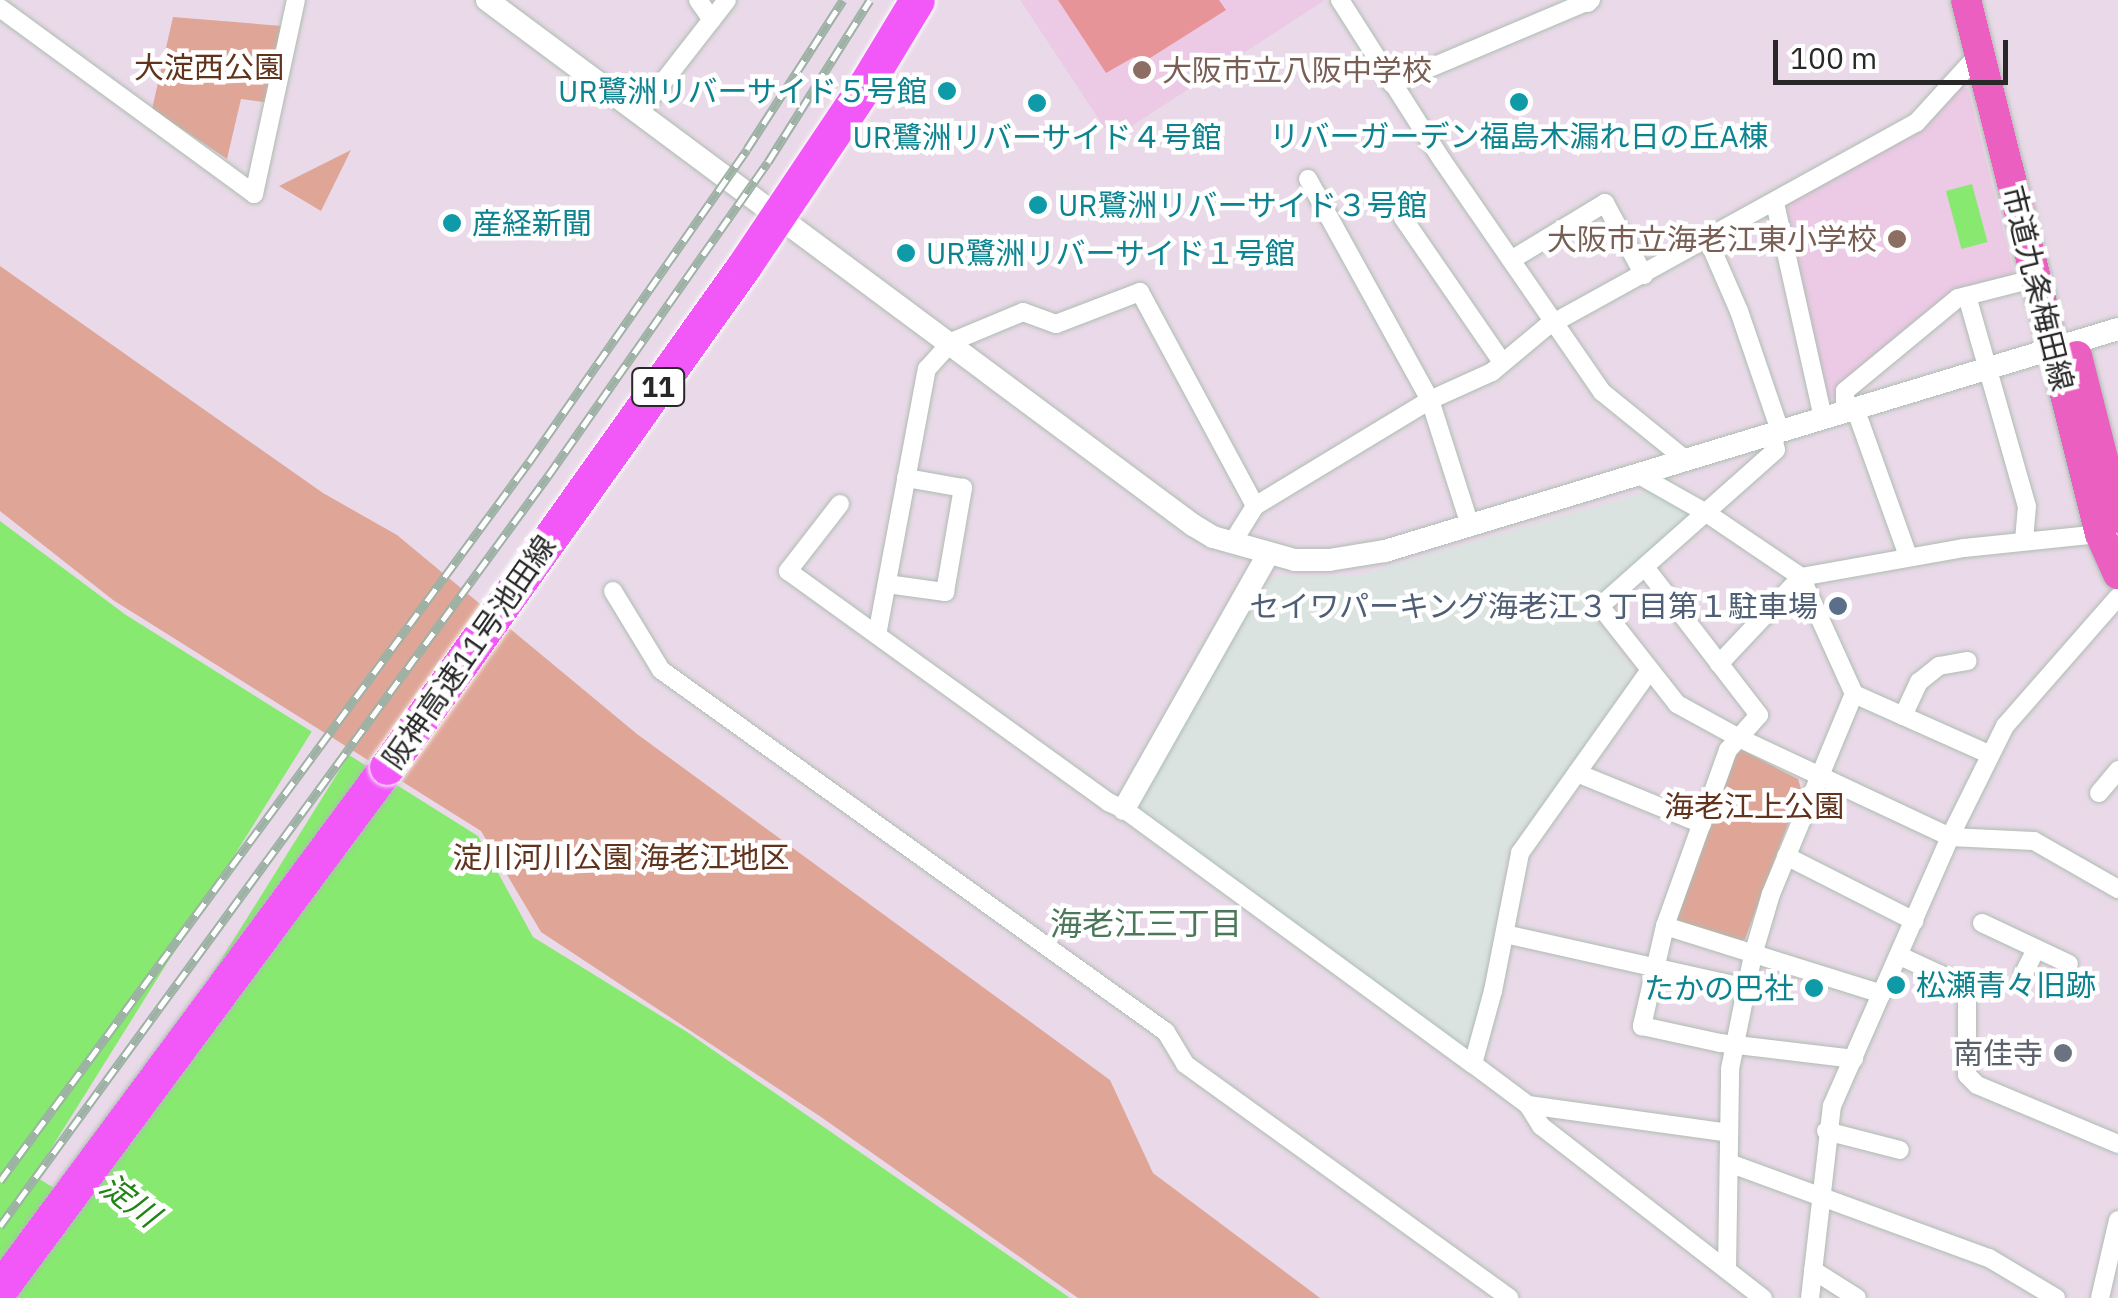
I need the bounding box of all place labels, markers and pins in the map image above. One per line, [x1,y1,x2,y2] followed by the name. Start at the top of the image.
[1162,52,1432,88] place label: 大阪市立八阪中学校
[1131,59,1153,81] marker: 大阪市立八阪中学校
[557,73,927,109] place label: UR鷺洲リバーサイド５号館
[936,80,958,102] marker: UR鷺洲リバーサイド５号館
[1508,91,1530,113] marker: リバーガーデン福島木漏れ日の丘A棟
[1026,92,1048,114] marker: UR鷺洲リバーサイド４号館
[1269,118,1769,154] place label: リバーガーデン福島木漏れ日の丘A棟
[852,119,1222,155] place label: UR鷺洲リバーサイド４号館
[1058,187,1428,223] place label: UR鷺洲リバーサイド３号館
[1027,194,1049,216] marker: UR鷺洲リバーサイド３号館
[472,205,592,241] place label: 産経新聞
[441,212,463,234] marker: 産経新聞
[1547,221,1877,257] place label: 大阪市立海老江東小学校
[1886,228,1908,250] marker: 大阪市立海老江東小学校
[926,235,1296,271] place label: UR鷺洲リバーサイド１号館
[895,242,917,264] marker: UR鷺洲リバーサイド１号館
[1248,588,1818,624] place label: セイワパーキング海老江３丁目第１駐車場
[1827,595,1849,617] marker: セイワパーキング海老江３丁目第１駐車場
[1916,967,2096,1003] place label: 松瀬青々旧跡
[1644,970,1794,1006] place label: たかの巴社
[1885,974,1907,996] marker: 松瀬青々旧跡
[1803,977,1825,999] marker: たかの巴社
[1953,1035,2043,1071] place label: 南佳寺
[2052,1042,2074,1064] marker: 南佳寺

